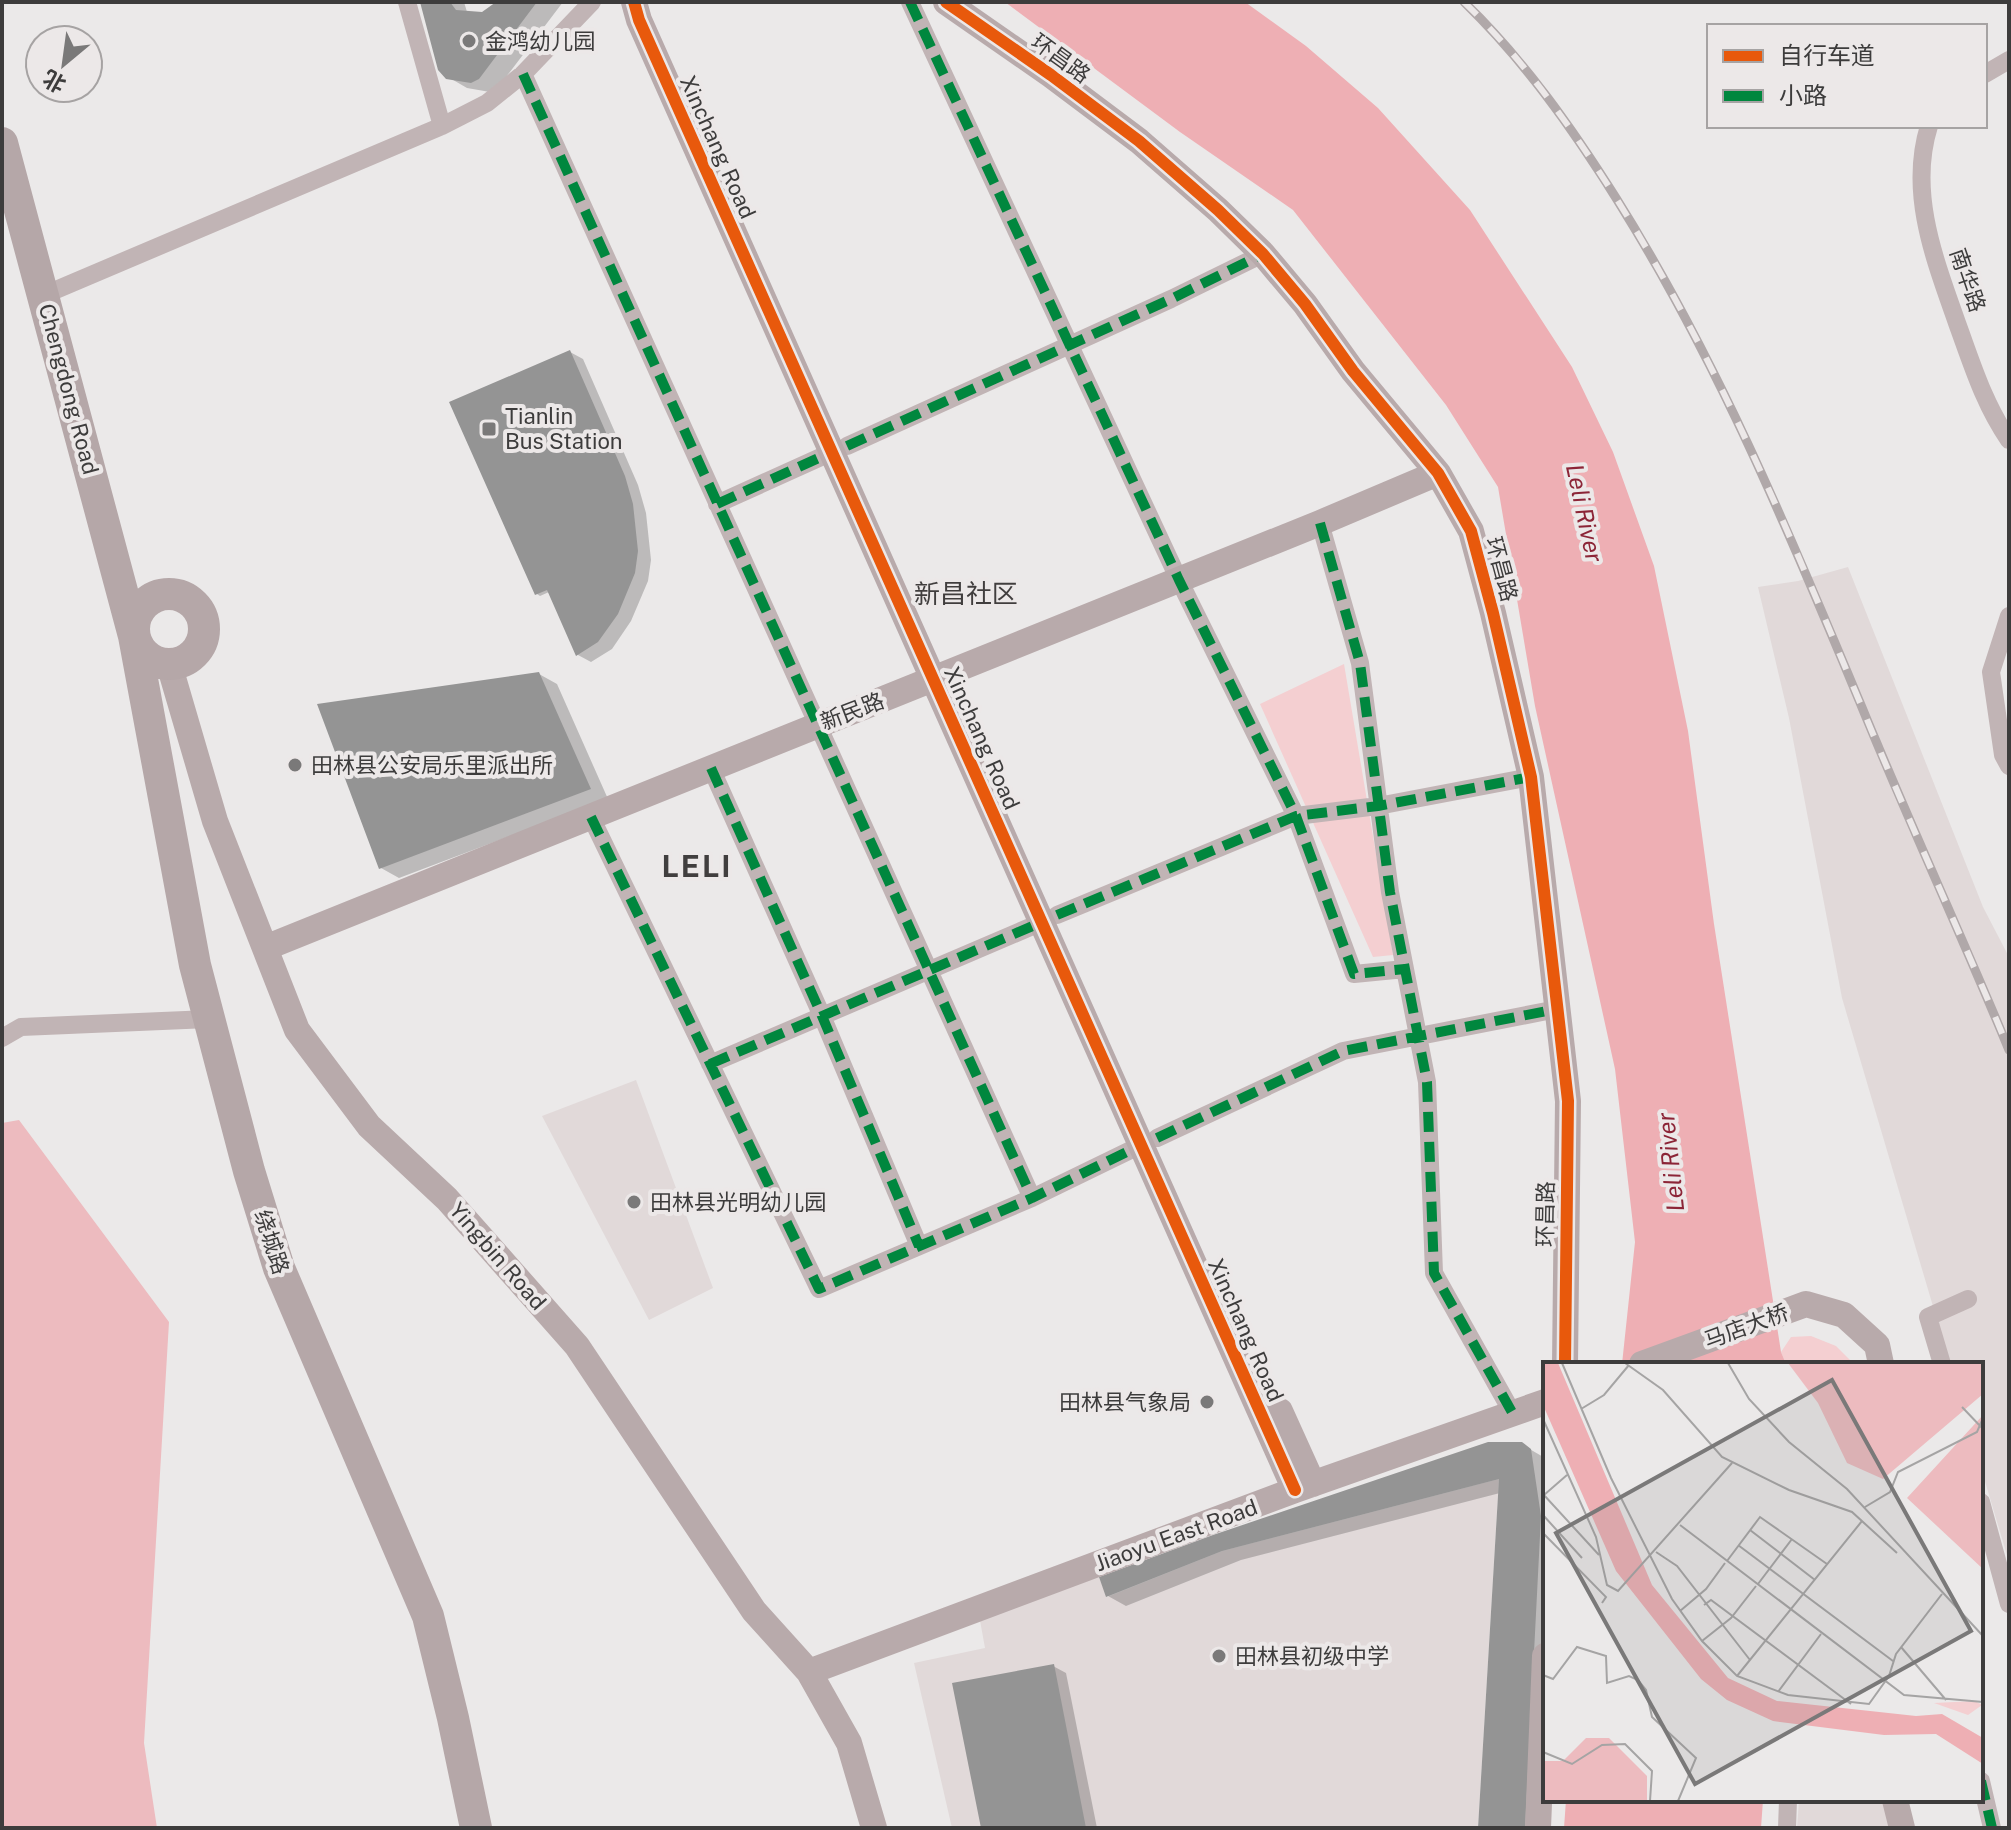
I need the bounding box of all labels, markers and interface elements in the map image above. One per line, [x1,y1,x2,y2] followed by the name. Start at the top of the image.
[24,24,104,104] north arrow
[1707,24,1987,128] legend
[485,28,595,54] place label: 金鸿幼儿园
[1027,28,1095,88] street label: 环昌路
[460,32,478,50] marker: 金鸿幼儿园
[1779,41,1875,69] text: 自行车道
[38,65,70,98] text: 北
[675,71,761,223] street label: Xinchang Road
[1779,81,1827,109] text: 小路
[1945,245,1991,315] street label: 南华路
[34,301,104,477] street label: Chengdong Road
[505,403,623,454] place label: Tianlin Bus Station
[480,420,498,438] marker: Tianlin Bus Station
[1561,461,1609,565] water label: Leli River
[1481,534,1523,604] street label: 环昌路
[914,578,1018,609] district label: 新昌社区
[939,662,1025,814] street label: Xinchang Road
[817,687,887,735] street label: 新民路
[311,752,553,778] place label: 田林县公安局乐里派出所
[286,756,304,774] marker: 田林县公安局乐里派出所
[661,848,733,884] district label: LELI
[1651,1110,1689,1213] water label: Leli River
[1531,1181,1559,1247] street label: 环昌路
[650,1189,826,1215] place label: 田林县光明幼儿园
[625,1193,643,1211] marker: 田林县光明幼儿园
[444,1197,552,1315] street label: Yingbin Road
[249,1207,295,1277] street label: 绕城路
[1203,1254,1289,1406] street label: Xinchang Road
[1700,1299,1792,1353] street label: 马店大桥
[1543,1362,1983,1802] inset map
[1059,1389,1191,1415] place label: 田林县气象局
[1198,1393,1216,1411] marker: 田林县气象局
[1091,1494,1261,1576] street label: Jiaoyu East Road
[1235,1643,1389,1669] place label: 田林县初级中学
[1210,1647,1228,1665] marker: 田林县初级中学

